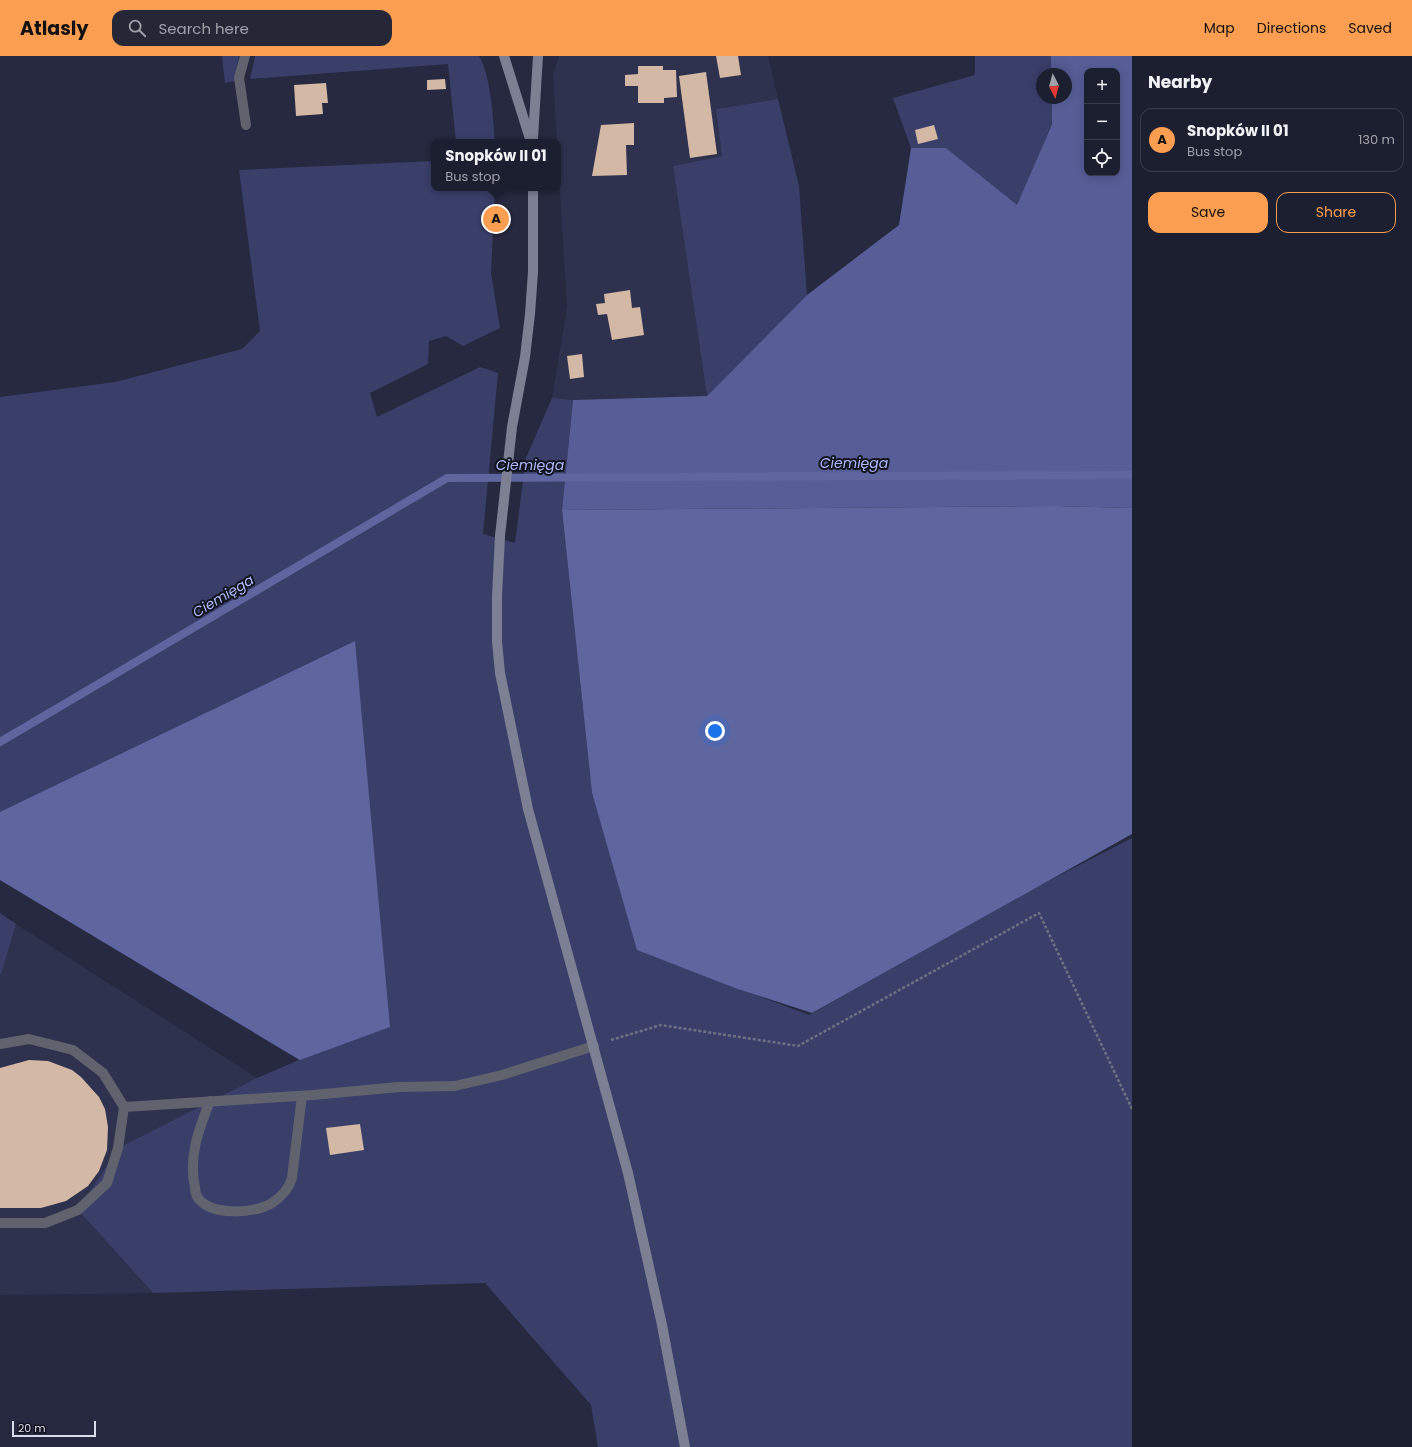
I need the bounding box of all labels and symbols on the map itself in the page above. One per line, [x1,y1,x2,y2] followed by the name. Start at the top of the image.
[1036,68,1072,104] north arrow
[483,204,509,234] pin: A
[820,453,889,473] water label: Ciemięga
[496,455,565,475] water label: Ciemięga
[189,570,258,622] water label: Ciemięga
[705,721,725,741] your location
[12,1419,96,1438] scale bar

